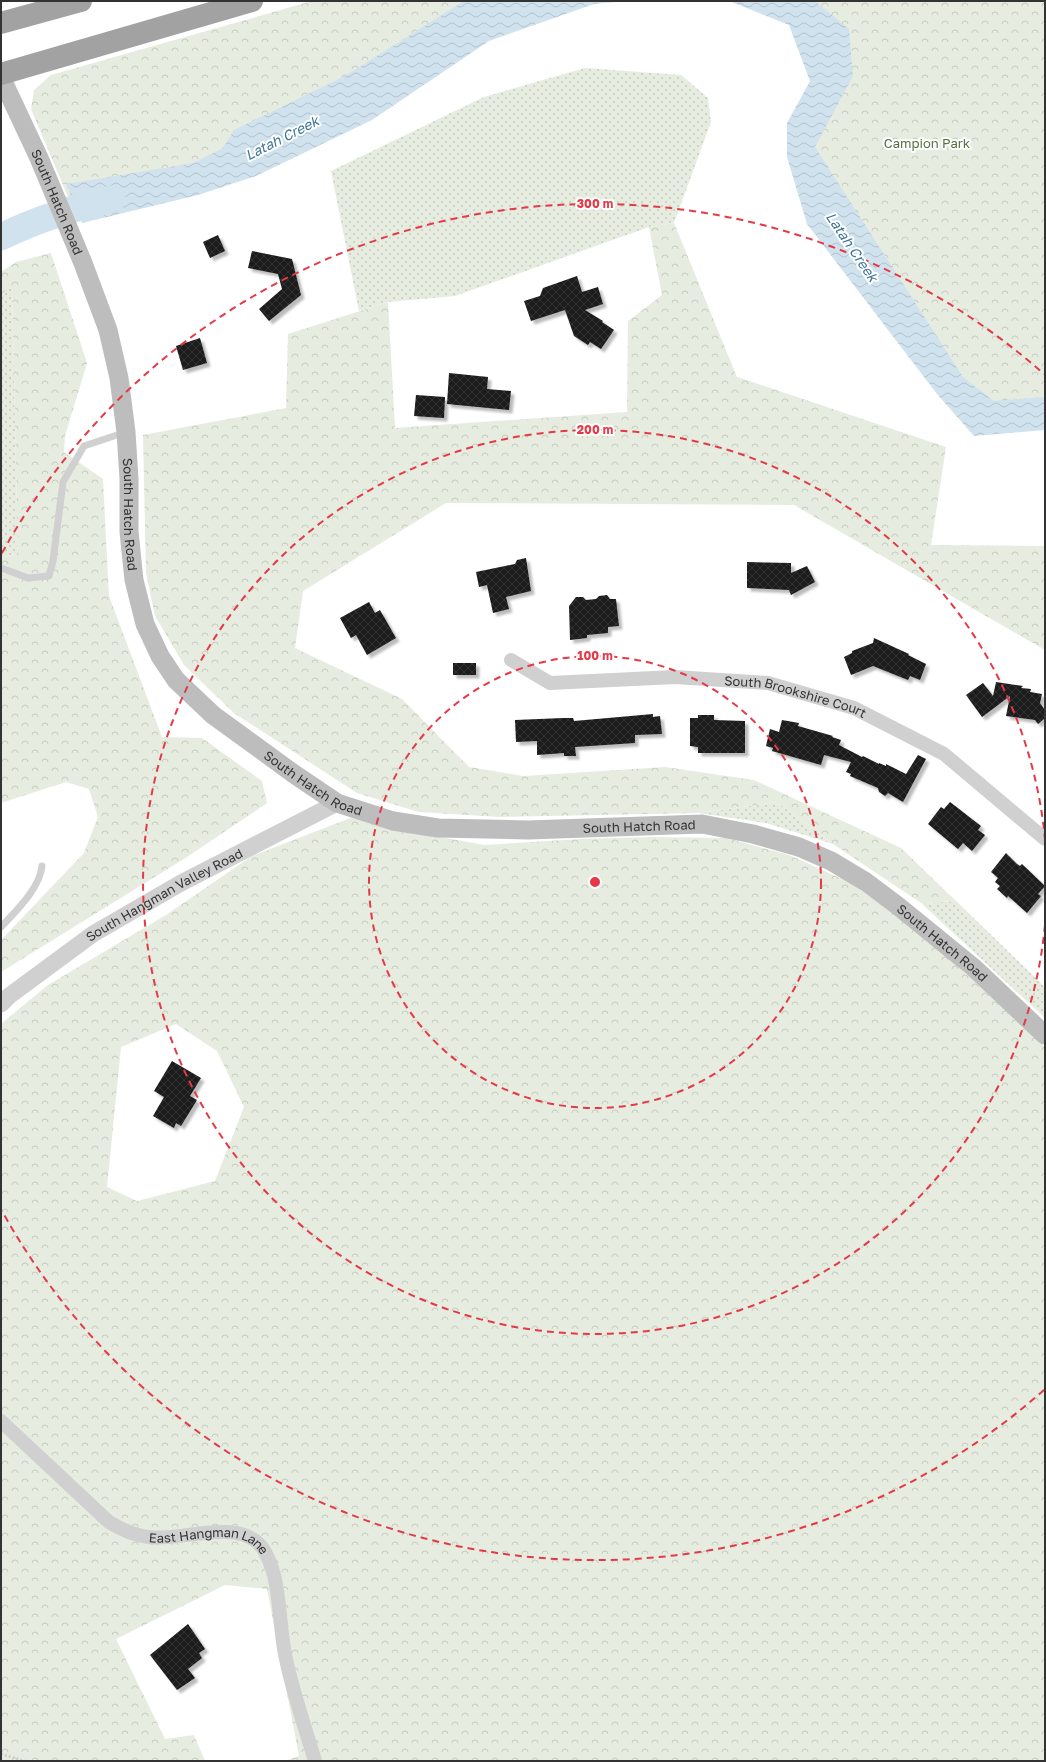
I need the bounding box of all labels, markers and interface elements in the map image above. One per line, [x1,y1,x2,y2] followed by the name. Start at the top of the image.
[242,111,323,163] water label: Latah Creek
[884,135,971,151] park label: Campion Park
[28,146,87,257] street label: South Hatch Road
[577,196,613,211] text: 300 m
[823,209,883,287] water label: Latah Creek
[577,422,613,437] text: 200 m
[120,457,141,572] street label: South Hatch Road
[577,648,613,663] text: 100 m
[724,672,869,721] street label: South Brookshire Court
[261,747,364,819] street label: South Hatch Road
[582,816,696,836] street label: South Hatch Road
[82,845,245,945] street label: South Hangman Valley Road
[588,875,602,889] centre of rings
[894,900,991,985] street label: South Hatch Road
[148,1524,272,1557] street label: East Hangman Lane

